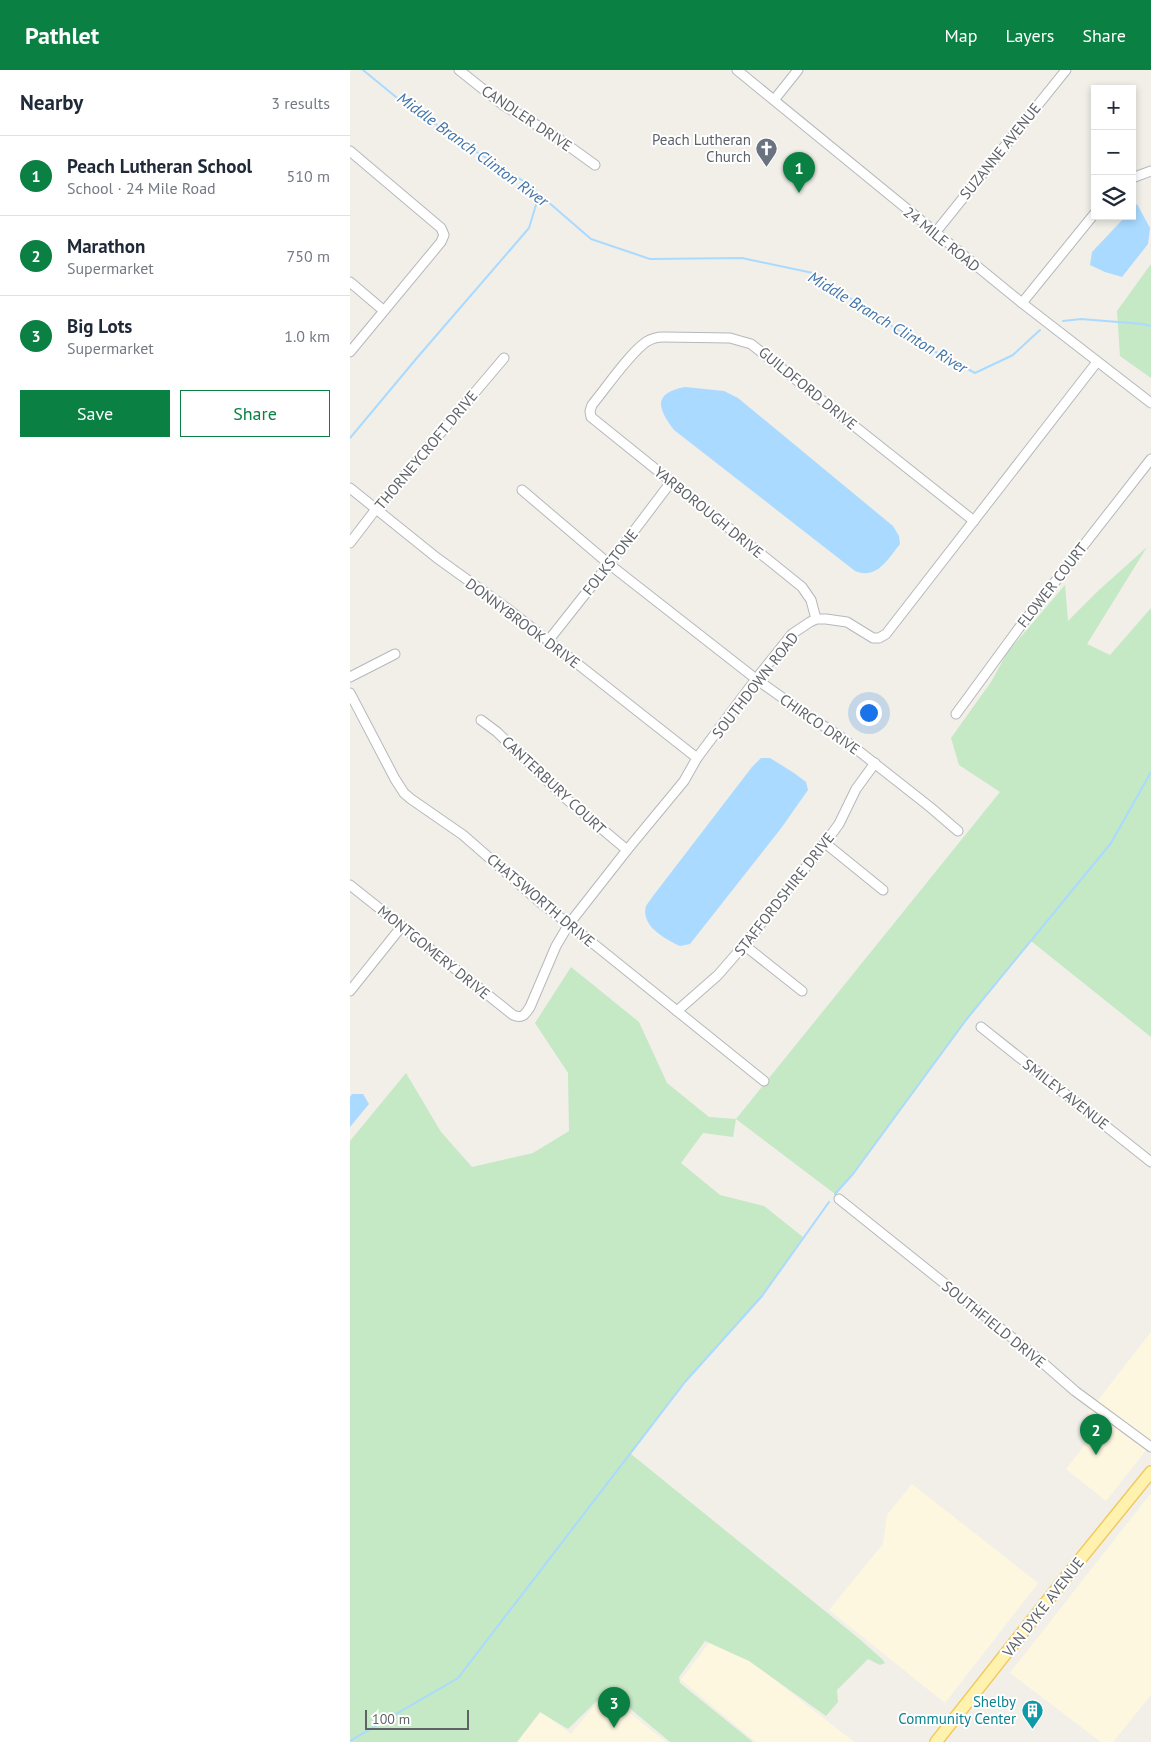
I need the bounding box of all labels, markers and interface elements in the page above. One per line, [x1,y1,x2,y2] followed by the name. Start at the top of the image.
[25,20,99,51] text: Pathlet
[945,24,977,47] text: Map
[1005,24,1054,47] text: Layers
[1082,24,1126,47] text: Share
[478,81,576,155] street label: CANDLER DRIVE
[1091,85,1136,220] map controls
[1091,85,1136,130] button: +
[394,87,554,212] water label: Middle Branch Clinton River
[20,89,83,116] text: Nearby
[271,93,330,113] text: 3 results
[955,99,1045,203] street label: SUZANNE AVENUE
[652,130,751,166] place label: Peach Lutheran Church
[1091,130,1136,175] button: −
[755,136,779,167] church icon: Peach Lutheran Church
[783,152,815,193] pin: 1
[67,154,252,178] text: Peach Lutheran School
[31,166,41,186] text: 1
[287,166,330,186] text: 510 m
[1091,175,1136,220] button: layers
[67,178,216,198] text: School · 24 Mile Road
[900,202,984,276] street label: 24 MILE ROAD
[67,234,145,258] text: Marathon
[31,246,41,266] text: 2
[287,246,330,266] text: 750 m
[67,258,154,278] text: Supermarket
[805,267,973,378] water label: Middle Branch Clinton River
[67,314,132,338] text: Big Lots
[31,326,41,346] text: 3
[284,326,330,346] text: 1.0 km
[67,338,154,358] text: Supermarket
[755,342,861,434] street label: GUILDFORD DRIVE
[371,387,481,513] street label: THORNEYCROFT DRIVE
[20,390,170,437] button: Save
[180,390,330,437] button: Share
[650,462,768,562] street label: YARBOROUGH DRIVE
[578,525,642,599] street label: FOLKSTONE
[1013,538,1091,631] street label: FLOWER COURT
[462,574,584,672] street label: DONNYBROOK DRIVE
[708,628,802,742] street label: SOUTHDOWN ROAD
[776,689,864,759] street label: CHIRCO DRIVE
[856,700,882,726] your location
[498,732,610,839] street label: CANTERBURY COURT
[730,828,838,960] street label: STAFFORDSHIRE DRIVE
[483,849,599,951] street label: CHATSWORTH DRIVE
[374,901,494,1003] street label: MONTGOMERY DRIVE
[1019,1054,1113,1134] street label: SMILEY AVENUE
[938,1276,1050,1372] street label: SOUTHFIELD DRIVE
[1080,1414,1112,1455] pin: 2
[997,1553,1088,1662] street label: VAN DYKE AVENUE
[598,1687,630,1728] pin: 3
[898,1692,1016,1728] place label: Shelby Community Center
[1020,1698,1044,1729] building icon: Shelby Community Center
[365,1707,469,1730] scale bar
[372,1710,410,1728] text: 100 m

